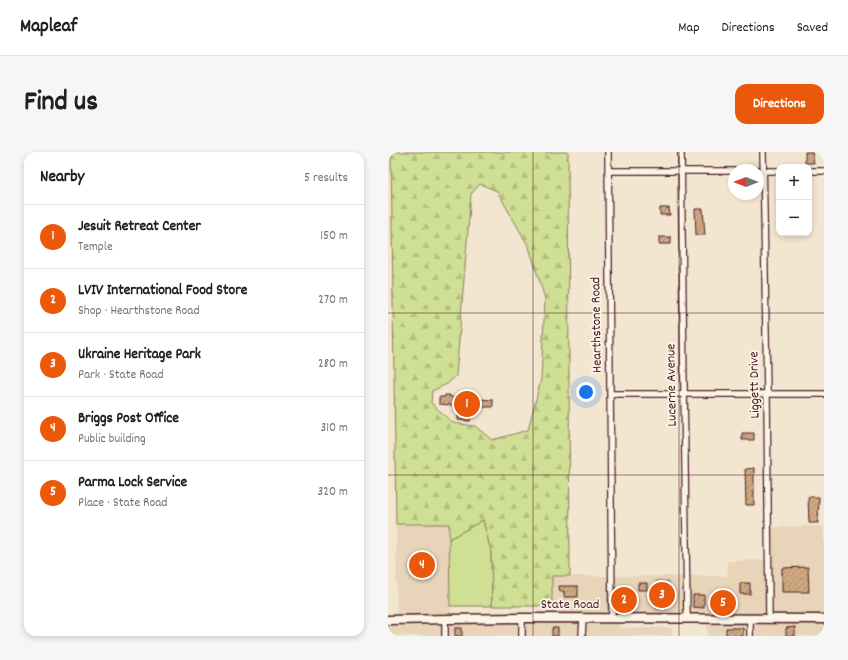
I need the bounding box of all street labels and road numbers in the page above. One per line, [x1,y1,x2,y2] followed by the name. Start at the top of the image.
[586,277,608,373] street label: Hearthstone Road
[661,343,683,427] street label: Lucerne Avenue
[744,351,766,419] street label: Liggett Drive
[541,595,599,615] street label: State Road

